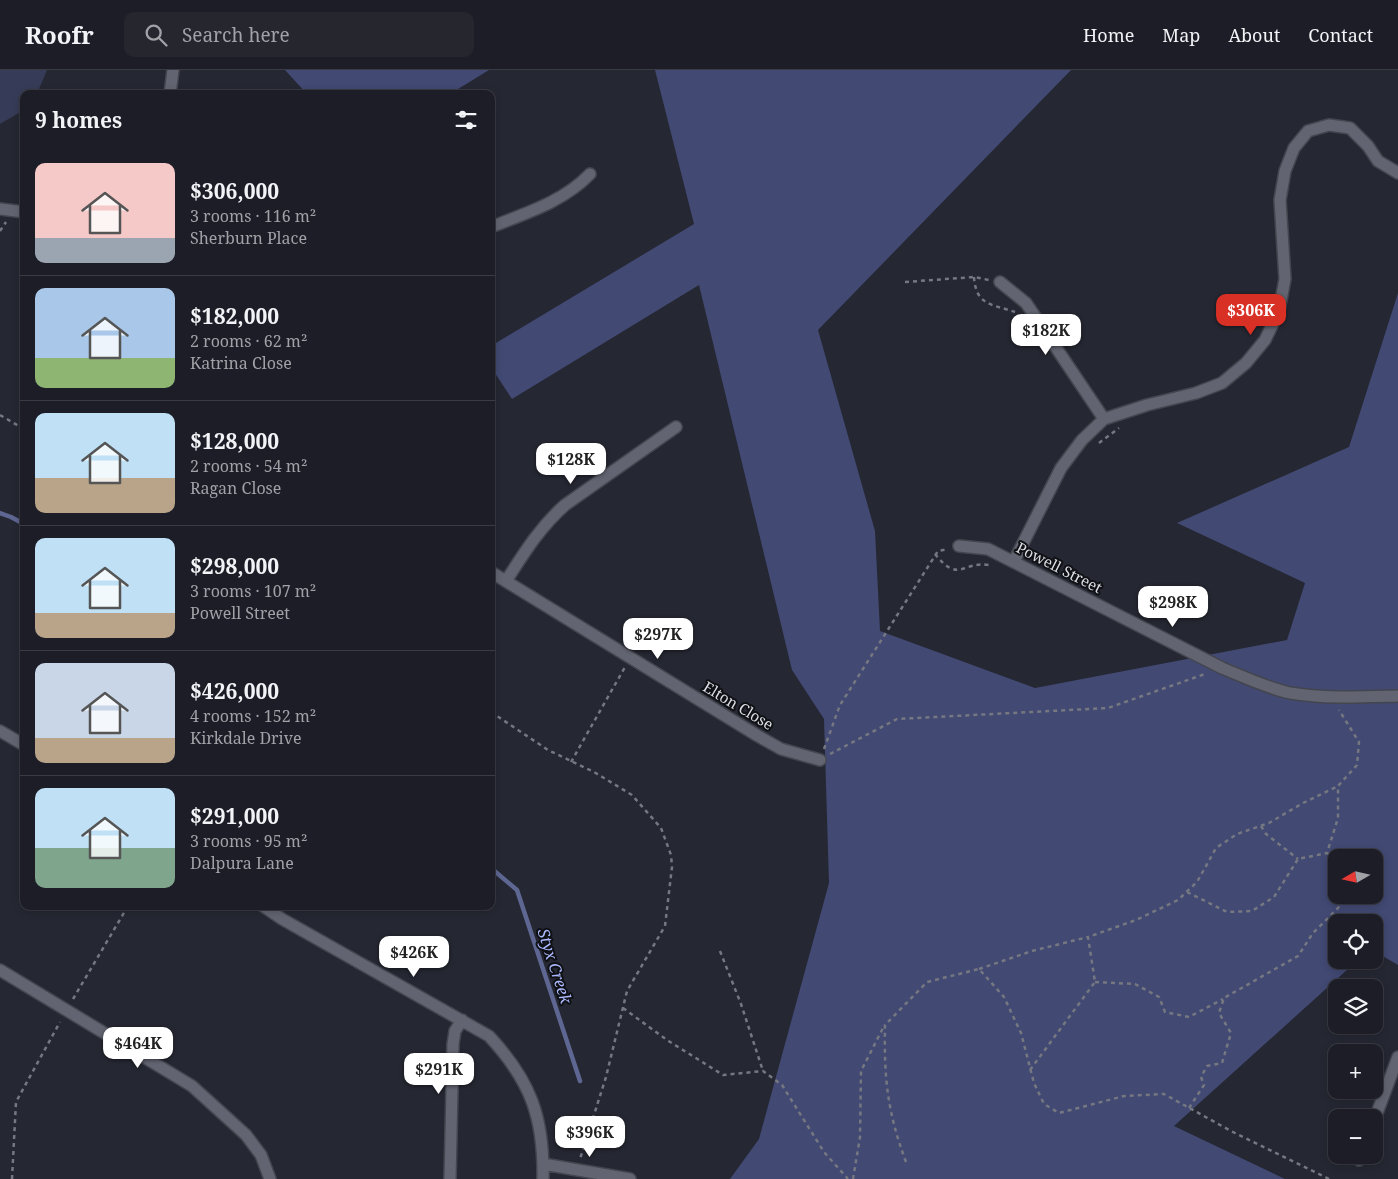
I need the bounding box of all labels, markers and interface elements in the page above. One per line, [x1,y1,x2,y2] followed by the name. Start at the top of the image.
[124,12,474,57] search box
[25,18,94,51] text: Roofr
[142,21,170,49] icon: search
[182,22,290,48] text: Search here
[1083,23,1134,47] text: Home
[1162,23,1200,47] text: Map
[1228,23,1280,47] text: About
[1308,23,1373,47] text: Contact
[35,106,122,134] text: 9 homes
[452,106,480,134] icon: filters
[190,177,279,205] text: $306,000
[75,183,135,243] icon: home
[190,205,316,227] text: 3 rooms · 116 m²
[190,227,307,249] text: Sherburn Place
[1216,294,1286,336] pin: $306K
[1227,299,1275,321] text: $306K
[190,302,279,330] text: $182,000
[75,308,135,368] icon: home
[1011,314,1081,356] pin: $182K
[1022,319,1070,341] text: $182K
[190,330,307,352] text: 2 rooms · 62 m²
[190,352,292,374] text: Katrina Close
[190,427,279,455] text: $128,000
[75,433,135,493] icon: home
[536,442,606,485] pin: $128K
[547,448,595,470] text: $128K
[190,455,307,477] text: 2 rooms · 54 m²
[190,477,281,499] text: Ragan Close
[1013,537,1106,597] street label: Powell Street
[190,552,279,580] text: $298,000
[75,558,135,618] icon: home
[190,580,316,602] text: 3 rooms · 107 m²
[1138,586,1208,628] pin: $298K
[1149,591,1197,613] text: $298K
[190,602,290,624] text: Powell Street
[623,618,693,660] pin: $297K
[634,623,682,645] text: $297K
[700,676,777,734] street label: Elton Close
[190,677,279,705] text: $426,000
[75,683,135,743] icon: home
[190,705,316,727] text: 4 rooms · 152 m²
[190,727,302,749] text: Kirkdale Drive
[190,802,279,830] text: $291,000
[75,808,135,868] icon: home
[190,830,307,852] text: 3 rooms · 95 m²
[1328,849,1382,904] north arrow
[1328,849,1383,1164] map controls
[190,852,294,874] text: Dalpura Lane
[1328,914,1383,969] button: locate
[532,925,578,1007] water label: Styx Creek
[379,936,449,978] pin: $426K
[390,941,438,963] text: $426K
[1328,979,1383,1034] button: layers
[103,1026,173,1069] pin: $464K
[114,1032,162,1054] text: $464K
[1328,1044,1383,1099] button: +
[404,1052,474,1095] pin: $291K
[415,1058,463,1080] text: $291K
[1328,1109,1383,1164] button: −
[555,1116,625,1158] pin: $396K
[566,1121,614,1143] text: $396K

